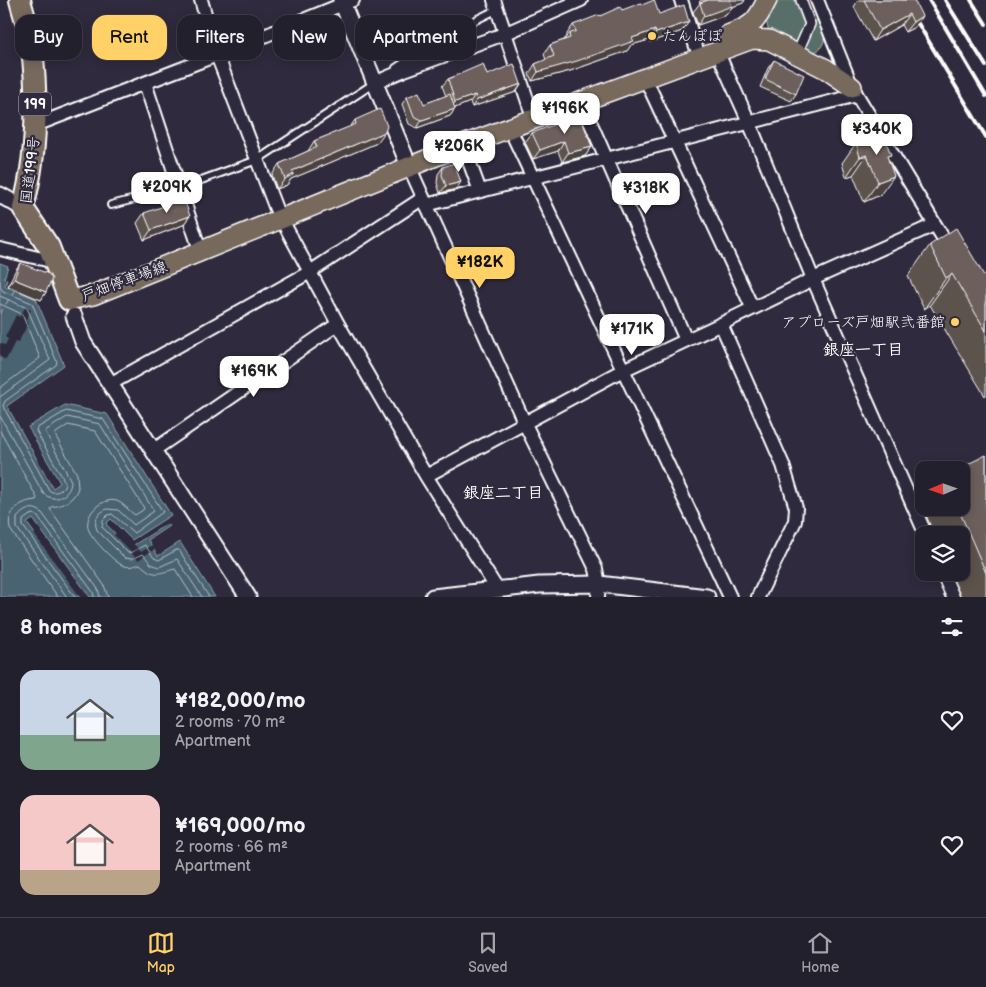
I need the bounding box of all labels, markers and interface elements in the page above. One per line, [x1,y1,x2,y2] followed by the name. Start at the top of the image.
[15,15,82,60] chip: Buy
[92,15,167,60] chip: Rent
[177,15,263,60] chip: Filters
[273,15,345,60] chip: New
[355,15,476,60] chip: Apartment
[662,27,722,46] place label: たんぽぽ
[646,30,658,42] marker: たんぽぽ
[19,92,51,116] road number: 199
[530,92,600,135] pin: ¥196K
[542,99,588,118] text: ¥196K
[842,114,912,156] pin: ¥340K
[852,120,902,139] text: ¥340K
[424,130,494,173] pin: ¥206K
[17,135,44,205] street label: 国道199号
[434,137,484,156] text: ¥206K
[132,172,202,214] pin: ¥209K
[611,172,681,215] pin: ¥318K
[142,178,192,197] text: ¥209K
[623,179,669,198] text: ¥318K
[445,246,515,289] pin: ¥182K
[457,253,503,272] text: ¥182K
[79,257,170,306] street label: 戸畑停車場線
[781,313,945,332] place label: アプローズ戸畑駅弐番館
[597,314,667,356] pin: ¥171K
[949,316,961,328] marker: アプローズ戸畑駅弐番館
[610,320,654,339] text: ¥171K
[823,341,903,360] district label: 銀座一丁目
[219,356,289,398] pin: ¥169K
[231,362,277,381] text: ¥169K
[915,461,970,516] north arrow
[915,461,970,581] map controls
[463,484,543,503] district label: 銀座二丁目
[915,526,970,581] button: layers
[938,613,966,641] icon: filters
[20,615,102,640] text: 8 homes
[175,688,306,713] text: ¥182,000/mo
[60,690,120,750] icon: home
[938,706,966,734] icon: heart
[175,713,285,732] text: 2 rooms · 70 m²
[175,732,251,751] text: Apartment
[175,813,305,838] text: ¥169,000/mo
[60,815,120,875] icon: home
[938,831,966,859] icon: heart
[175,838,288,857] text: 2 rooms · 66 m²
[175,857,251,876] text: Apartment
[147,929,175,976] tab: Map
[468,929,508,976] tab: Saved
[801,929,839,976] tab: Home

